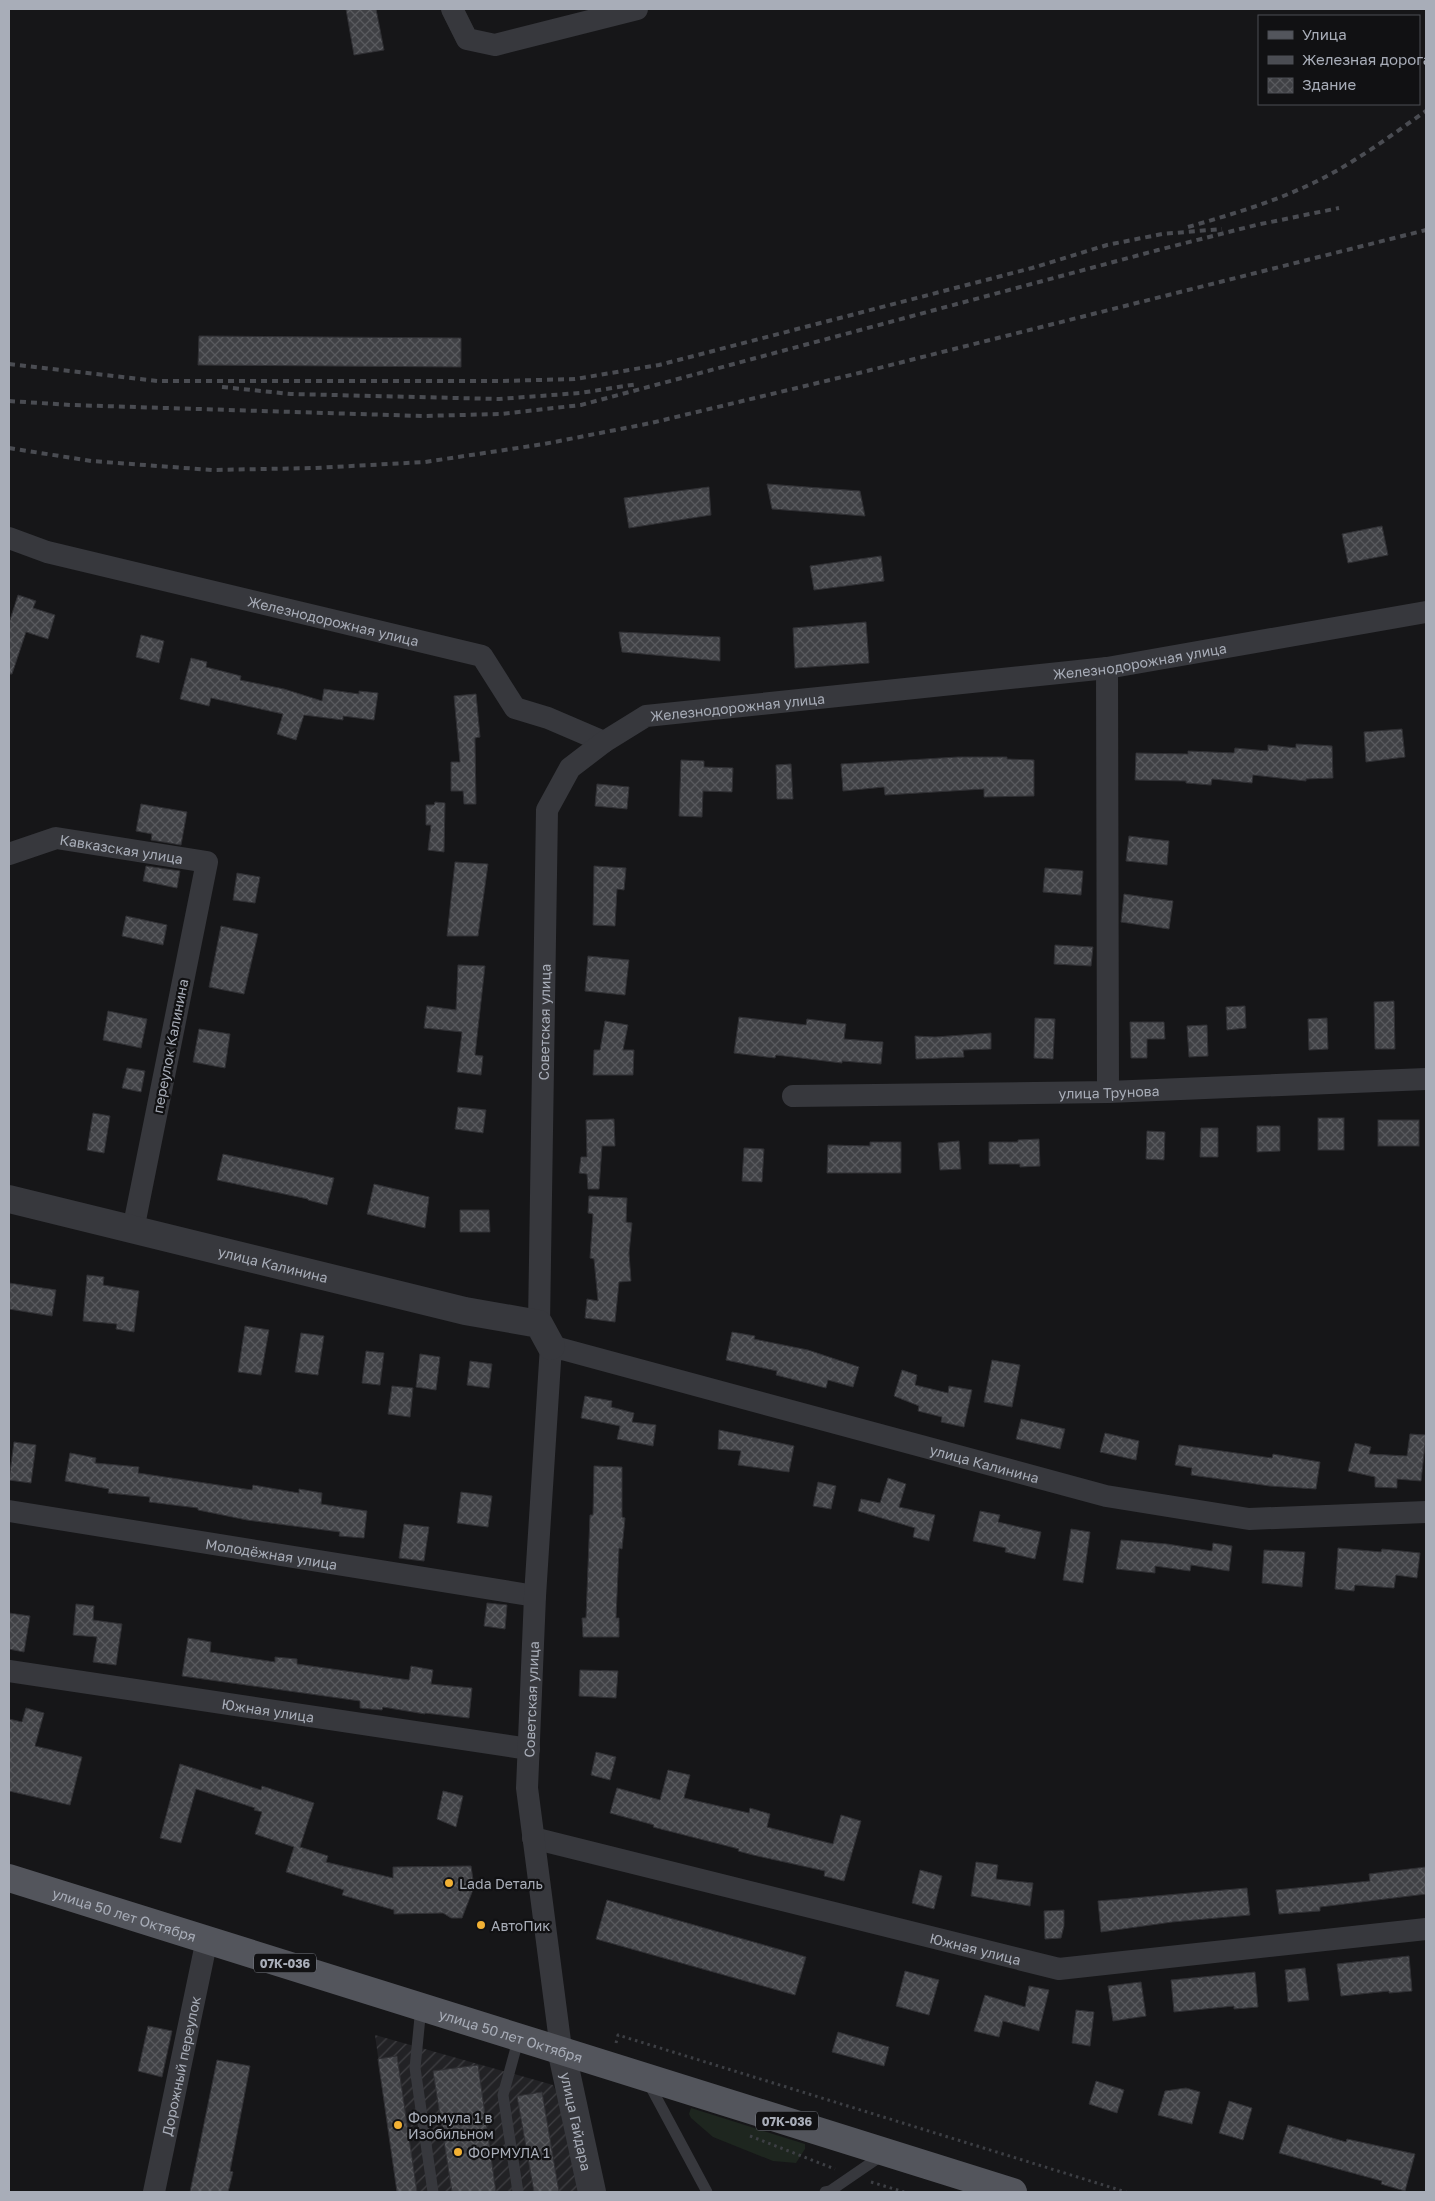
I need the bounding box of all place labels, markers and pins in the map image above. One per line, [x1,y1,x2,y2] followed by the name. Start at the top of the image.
[459,1875,543,1892] place label: Lada Dеталь
[443,1877,455,1889] marker: Lada Dеталь
[491,1917,550,1934] place label: АвтоПик
[475,1919,487,1931] marker: АвтоПик
[408,2109,494,2142] place label: Формула 1 в Изобильном
[392,2119,404,2131] marker: Формула 1 в Изобильном
[468,2144,550,2161] place label: ФОРМУЛА 1
[452,2146,464,2158] marker: ФОРМУЛА 1

